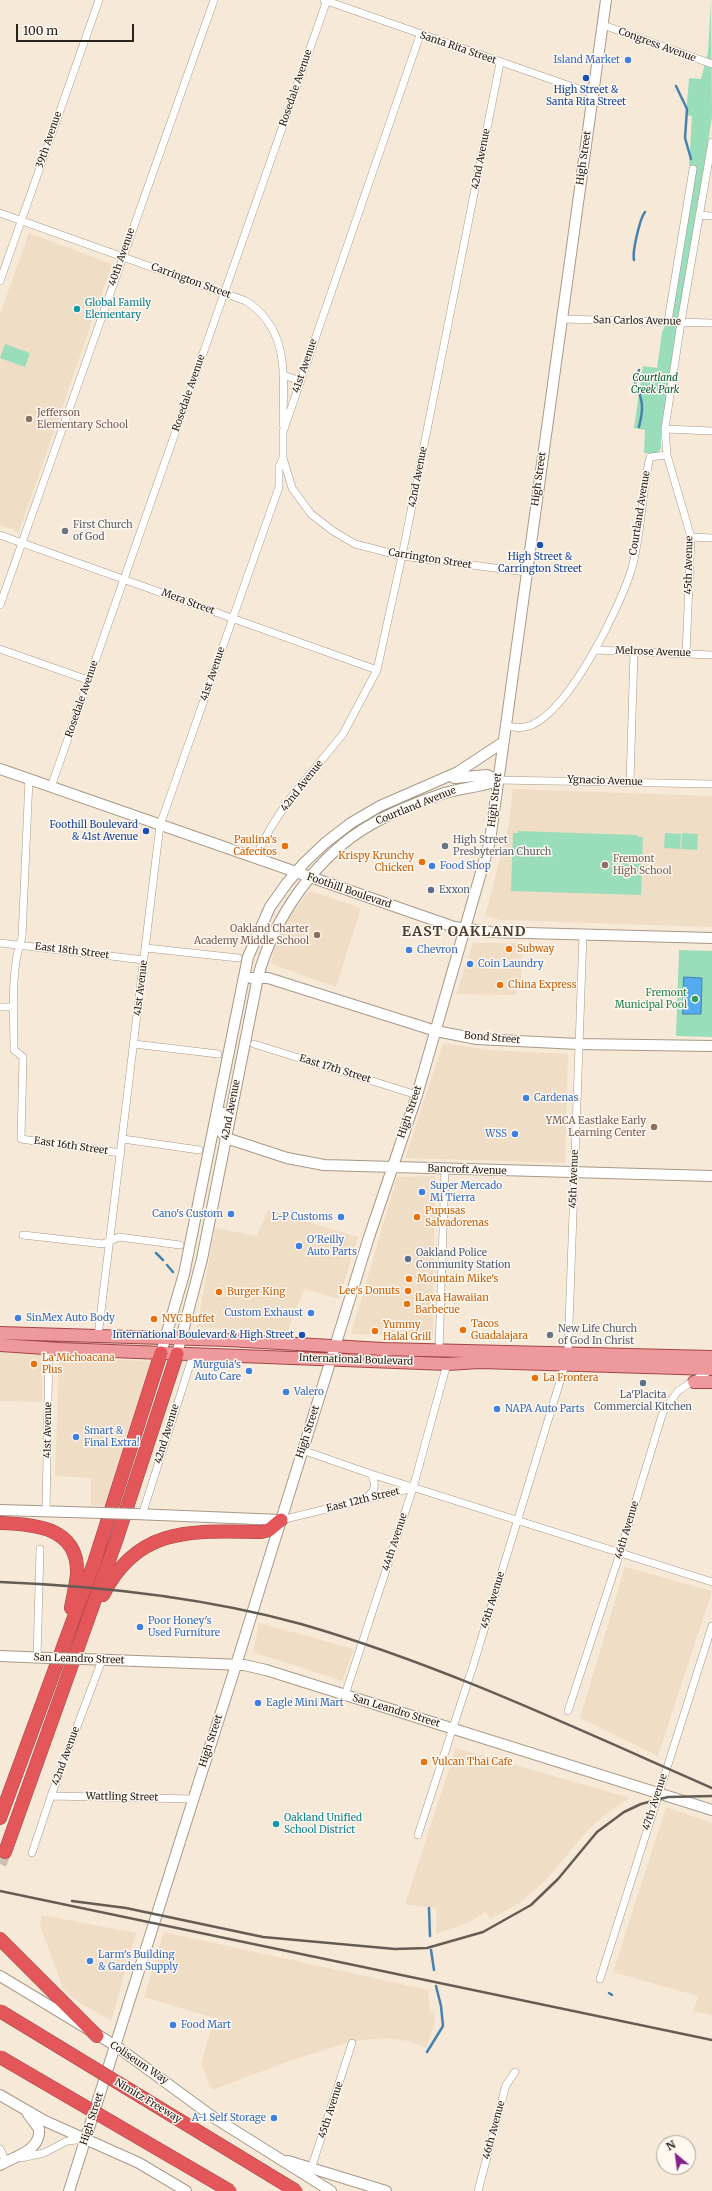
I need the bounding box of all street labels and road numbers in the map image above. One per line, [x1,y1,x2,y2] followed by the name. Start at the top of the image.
[617,25,697,65] street label: Congress Avenue
[418,29,498,67] street label: Santa Rita Street
[277,48,315,128] street label: Rosedale Avenue
[34,110,64,170] street label: 39th Avenue
[469,128,493,190] street label: 42nd Avenue
[574,130,594,186] street label: High Street
[106,226,138,288] street label: 40th Avenue
[149,261,233,301] street label: Carrington Street
[593,314,681,328] street label: San Carlos Avenue
[290,337,320,395] street label: 41st Avenue
[170,353,208,433] street label: Rosedale Avenue
[406,446,430,508] street label: 42nd Avenue
[529,451,549,507] street label: High Street
[627,470,653,556] street label: Courtland Avenue
[682,536,696,594] street label: 45th Avenue
[388,547,472,571] street label: Carrington Street
[160,587,216,617] street label: Mera Street
[198,645,228,703] street label: 41st Avenue
[615,645,691,659] street label: Melrose Avenue
[63,659,101,739] street label: Rosedale Avenue
[278,758,326,814] street label: 42nd Avenue
[486,772,504,828] street label: High Street
[567,774,643,788] street label: Ygnacio Avenue
[374,784,458,828] street label: Courtland Avenue
[305,871,393,911] street label: Foothill Boulevard
[34,940,110,962] street label: East 18th Street
[132,959,150,1017] street label: 41st Avenue
[463,1030,521,1046] street label: Bond Street
[298,1052,372,1086] street label: East 17th Street
[219,1079,243,1141] street label: 42nd Avenue
[395,1084,425,1140] street label: High Street
[33,1135,109,1157] street label: East 16th Street
[567,1149,581,1209] street label: 45th Avenue
[427,1163,507,1177] street label: Bancroft Avenue
[299,1352,413,1368] street label: International Boulevard
[42,1402,54,1458] street label: 41st Avenue
[152,1403,182,1465] street label: 42nd Avenue
[294,1404,322,1460] street label: High Street
[325,1485,401,1515] street label: East 12th Street
[612,1500,642,1560] street label: 46th Avenue
[380,1512,410,1572] street label: 44th Avenue
[479,1570,507,1630] street label: 45th Avenue
[33,1651,125,1667] street label: San Leandro Street
[351,1692,441,1730] street label: San Leandro Street
[197,1713,225,1769] street label: High Street
[50,1725,82,1787] street label: 42nd Avenue
[640,1772,670,1832] street label: 47th Avenue
[86,1790,158,1804] street label: Wattling Street
[108,2039,170,2087] street label: Coliseum Way
[112,2076,184,2126] street label: Nimitz Freeway
[316,2080,346,2140] street label: 45th Avenue
[78,2091,106,2147] street label: High Street
[480,2099,508,2161] street label: 46th Avenue

